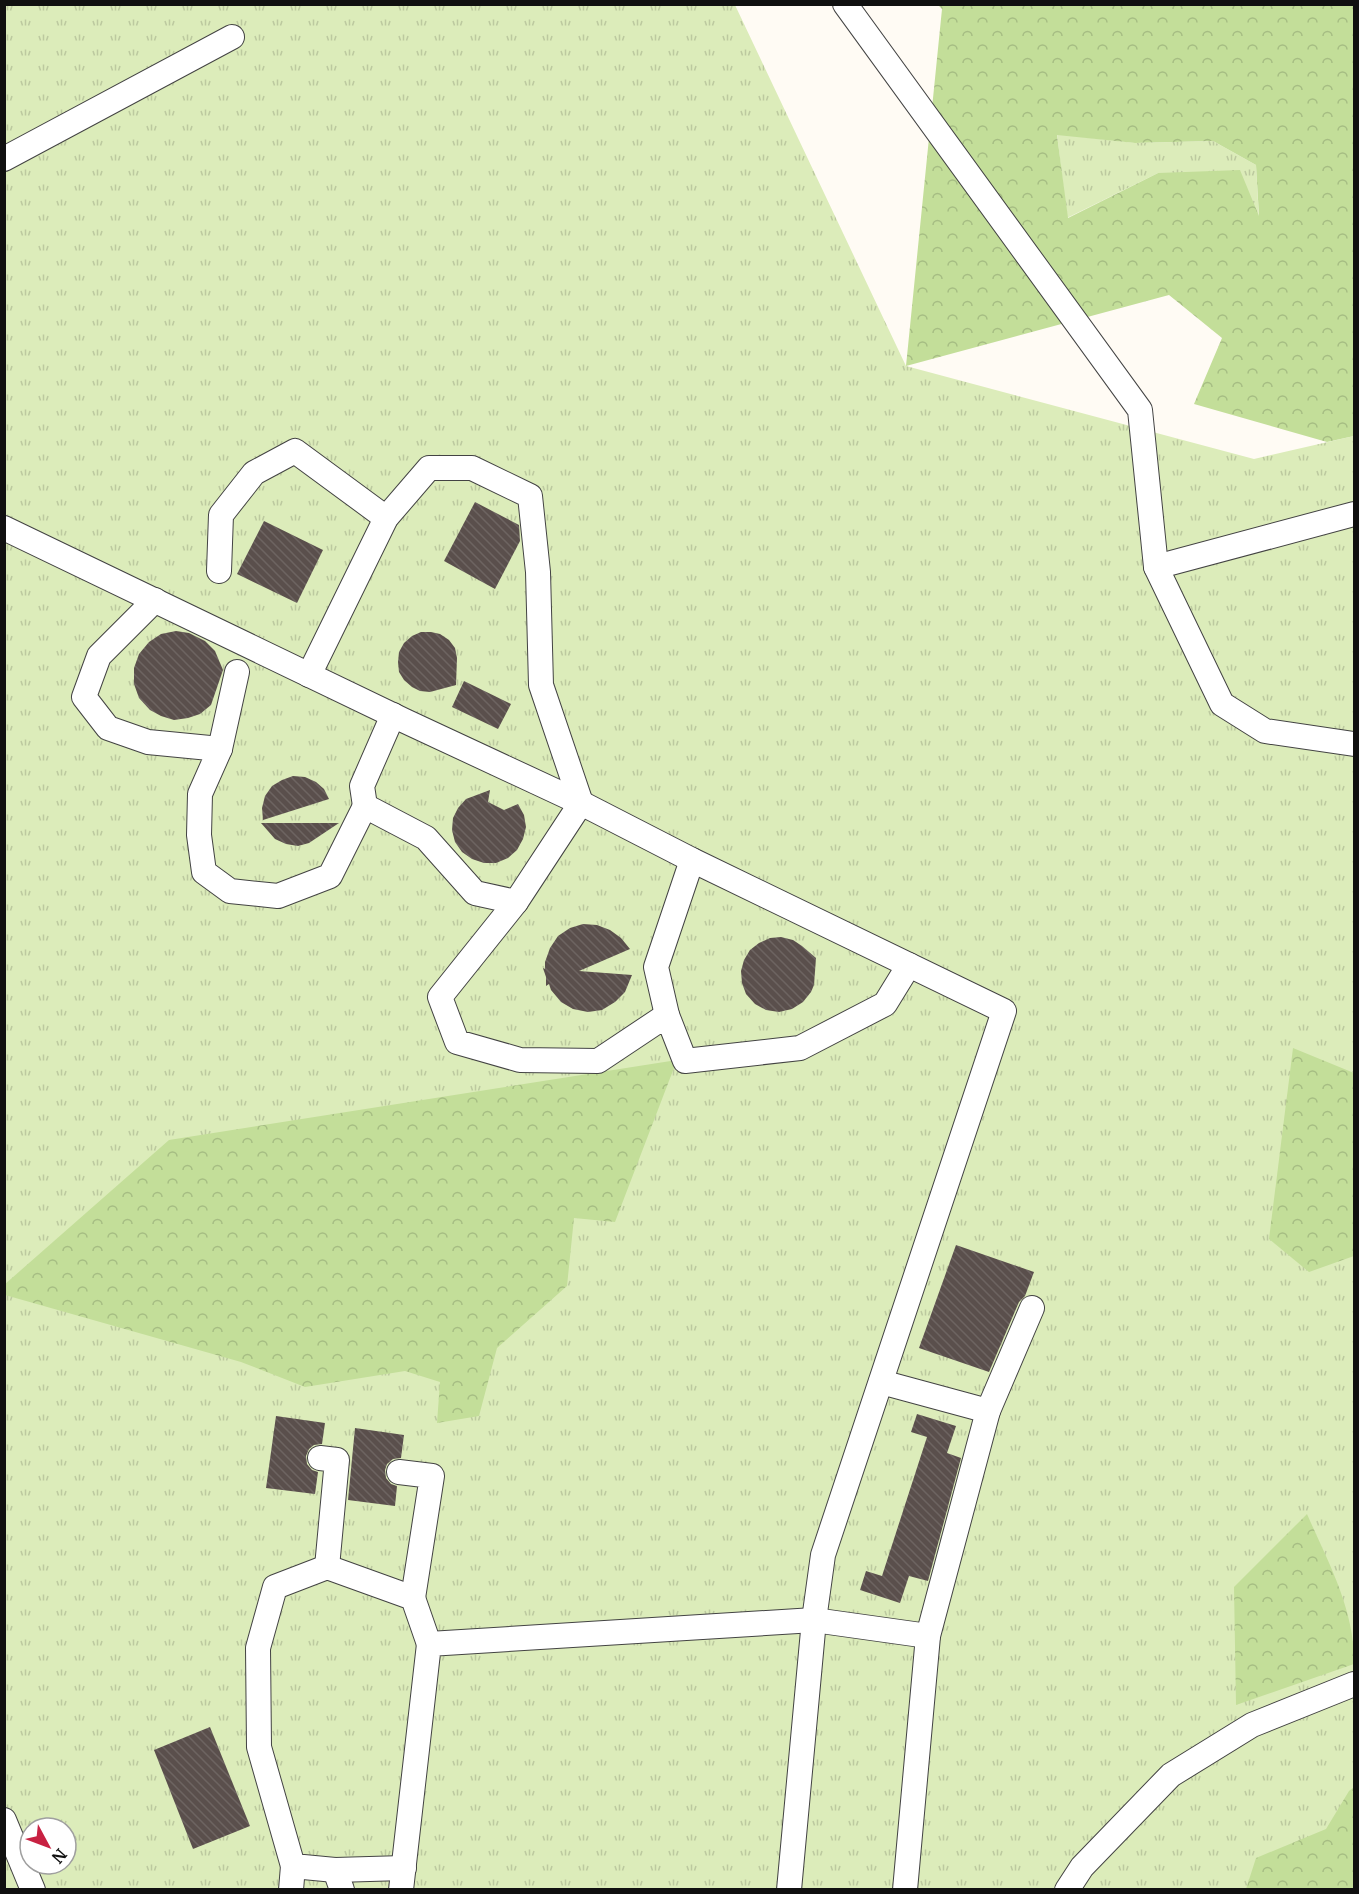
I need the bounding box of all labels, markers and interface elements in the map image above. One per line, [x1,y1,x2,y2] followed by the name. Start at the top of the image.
[18,1816,78,1876] north arrow
[47,1845,71,1867] text: N

